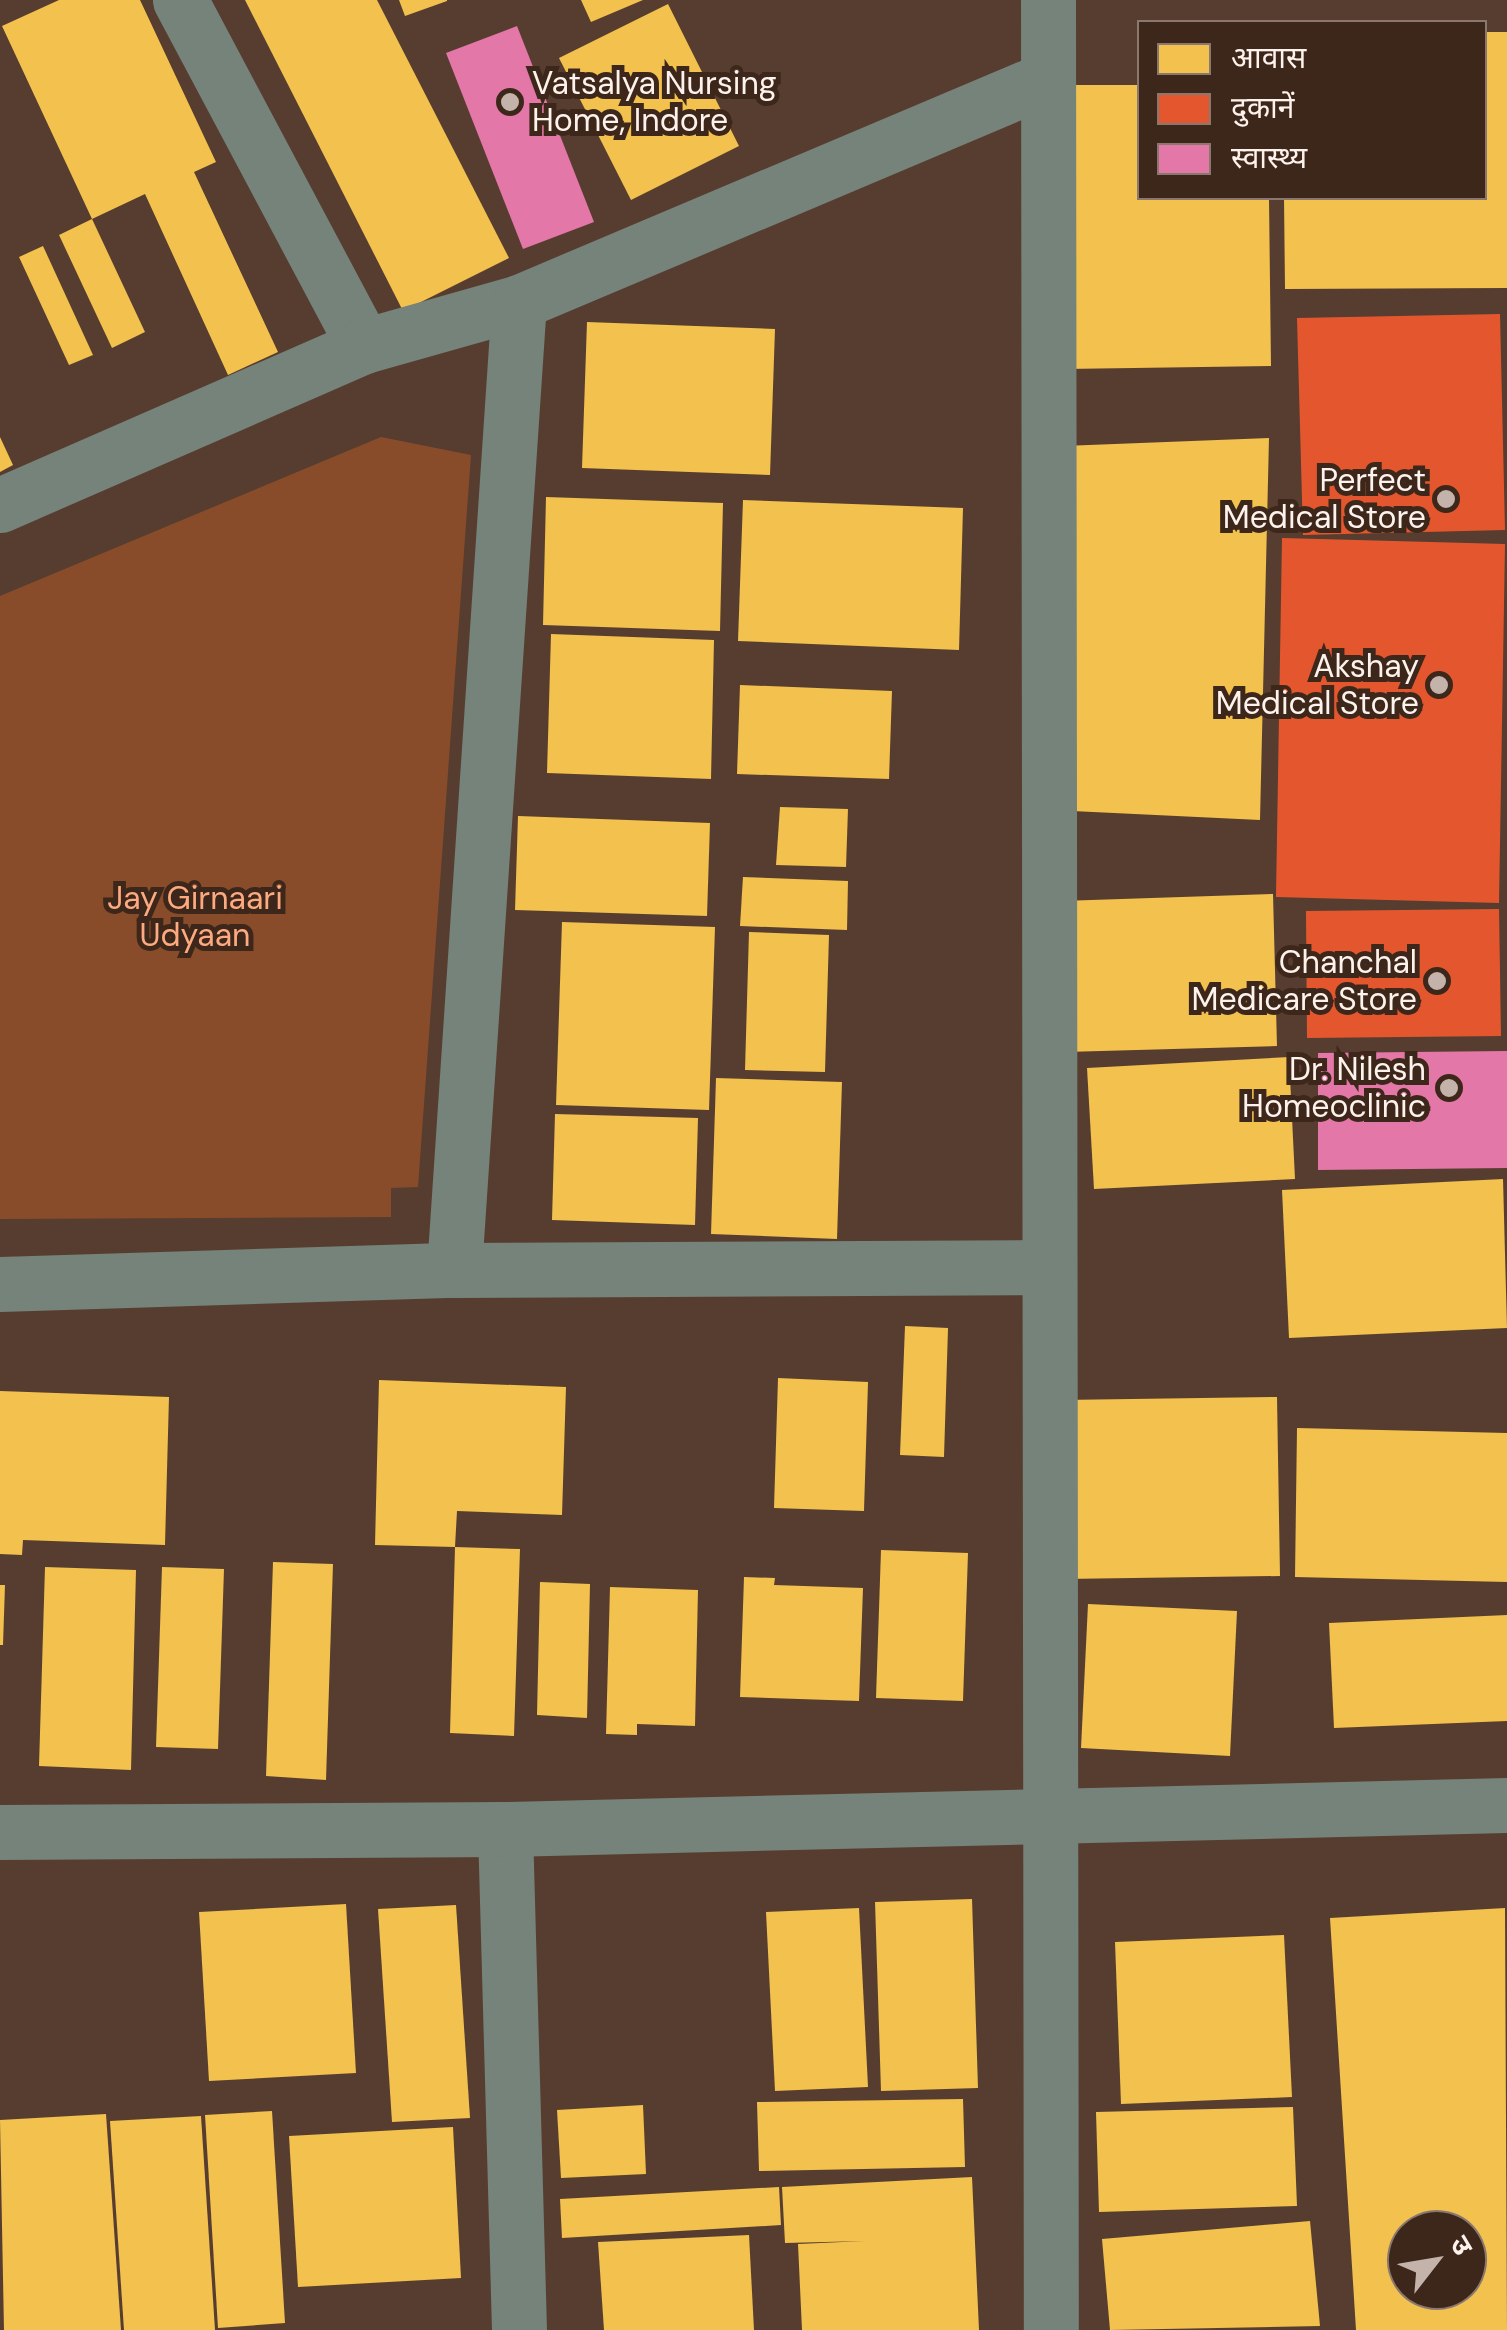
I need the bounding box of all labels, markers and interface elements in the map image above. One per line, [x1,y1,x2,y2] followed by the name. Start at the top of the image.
[1137,20,1487,200] legend
[1231,38,1306,77] text: आवास
[532,65,777,140] place label: Vatsalya Nursing Home, Indore
[1231,88,1294,127] text: दुकानें
[497,89,523,115] marker: Vatsalya Nursing Home, Indore
[1231,138,1307,177] text: स्वास्थ्य
[1223,462,1426,537] place label: Perfect Medical Store
[1435,488,1457,510] marker: Perfect Medical Store
[1216,648,1419,723] place label: Akshay Medical Store
[1428,674,1450,696] marker: Akshay Medical Store
[107,880,283,955] park label: Jay Girnaari Udyaan
[1191,944,1417,1019] place label: Chanchal Medicare Store
[1426,970,1448,992] marker: Chanchal Medicare Store
[1242,1051,1426,1126] place label: Dr. Nilesh Homeoclinic
[1436,1075,1462,1101] marker: Dr. Nilesh Homeoclinic
[1387,2210,1487,2310] north arrow
[1441,2229,1482,2262] text: उ

